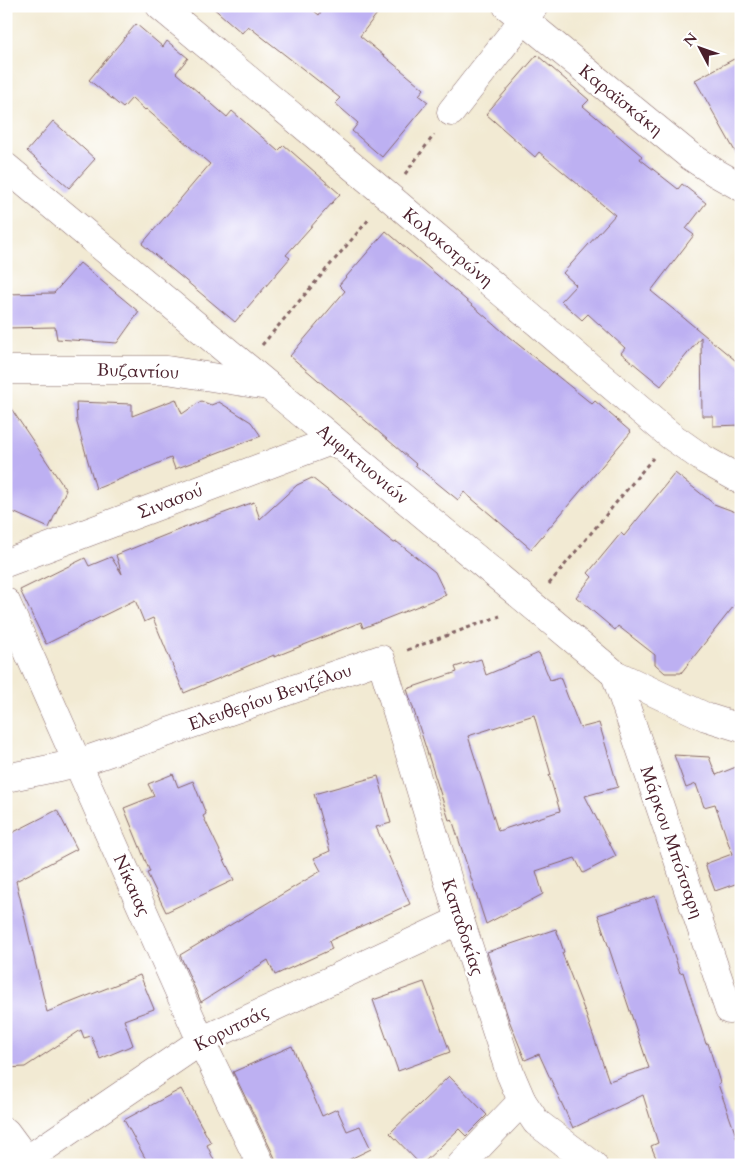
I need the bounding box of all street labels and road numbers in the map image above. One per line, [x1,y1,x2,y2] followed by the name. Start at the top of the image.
[573,59,668,142] street label: Καραϊσκάκη
[397,202,498,293] street label: Κολοκοτρώνη
[97,358,179,385] street label: Βυζαντίου
[311,418,414,510] street label: Αμφικτυονιών
[134,478,206,525] street label: Σινασού
[185,658,355,737] street label: Ελευθερίου Βενιζέλου
[634,763,709,922] street label: Μάρκου Μπότσαρη
[107,850,156,920] street label: Νίκαιας
[435,876,490,979] street label: Καπαδοκίας
[190,999,273,1058] street label: Κορυτσάς

